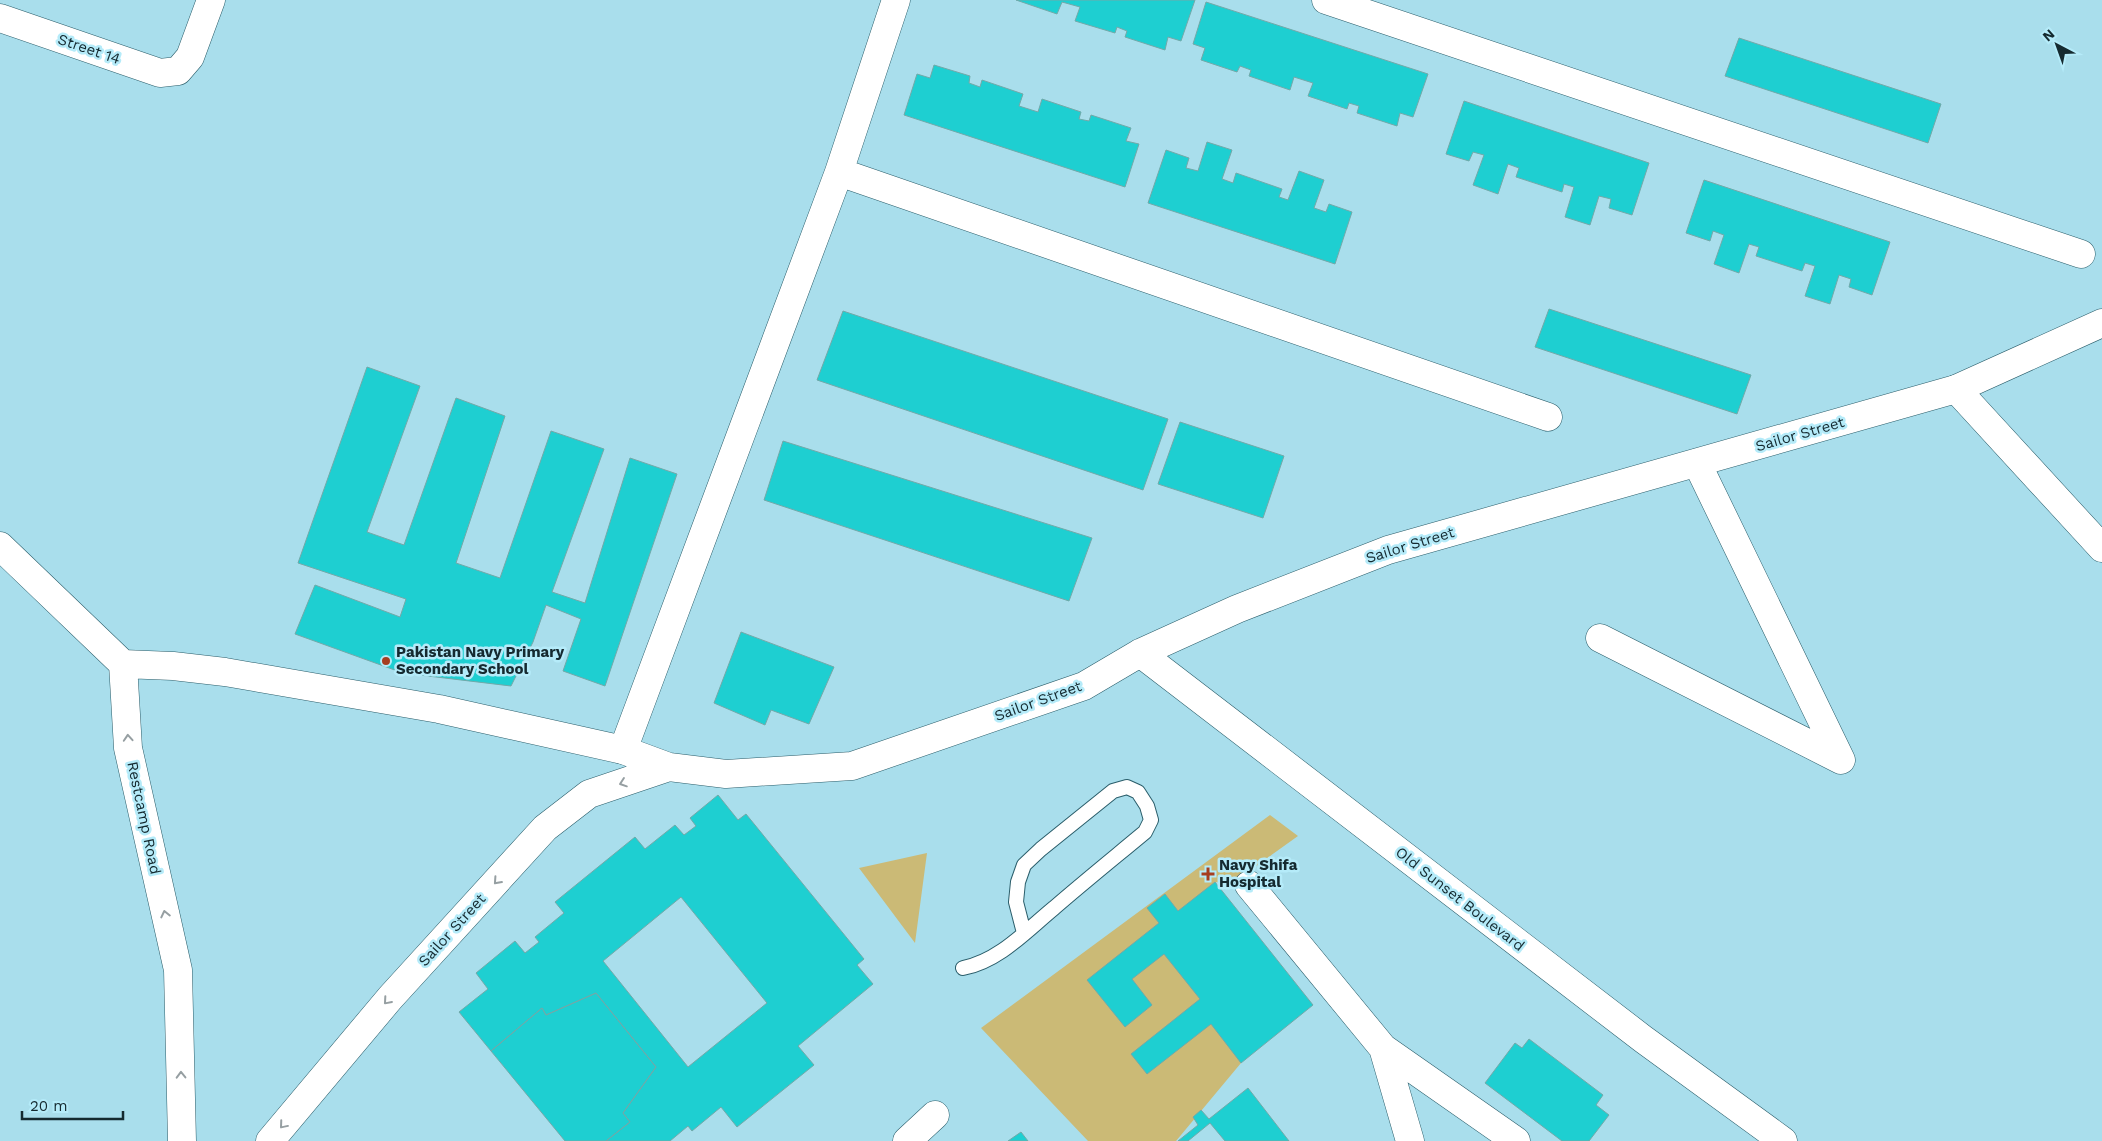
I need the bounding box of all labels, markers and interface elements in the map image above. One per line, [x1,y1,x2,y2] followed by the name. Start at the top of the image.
[2032,20,2082,70] north arrow
[2039,26,2058,45] text: N
[55,30,123,68] street label: Street 14
[1754,413,1847,455] street label: Sailor Street
[1364,523,1457,567] street label: Sailor Street
[396,643,565,678] place label: Pakistan Navy Primary Secondary School
[380,655,392,667] marker: Pakistan Navy Primary Secondary School
[992,677,1085,725] street label: Sailor Street
[122,733,133,741] one-way arrow
[123,760,165,876] street label: Restcamp Road
[619,777,628,787] one-way arrow
[1392,843,1528,955] street label: Old Sunset Boulevard
[1219,856,1298,891] place label: Navy Shifa Hospital
[1201,867,1215,881] marker: Navy Shifa Hospital
[494,875,503,884] one-way arrow
[415,889,490,970] street label: Sailor Street
[160,909,171,918] one-way arrow
[384,995,393,1004] one-way arrow
[176,1071,186,1078] one-way arrow
[22,1088,124,1120] scale bar
[30,1097,68,1115] text: 20 m
[280,1120,289,1129] one-way arrow

